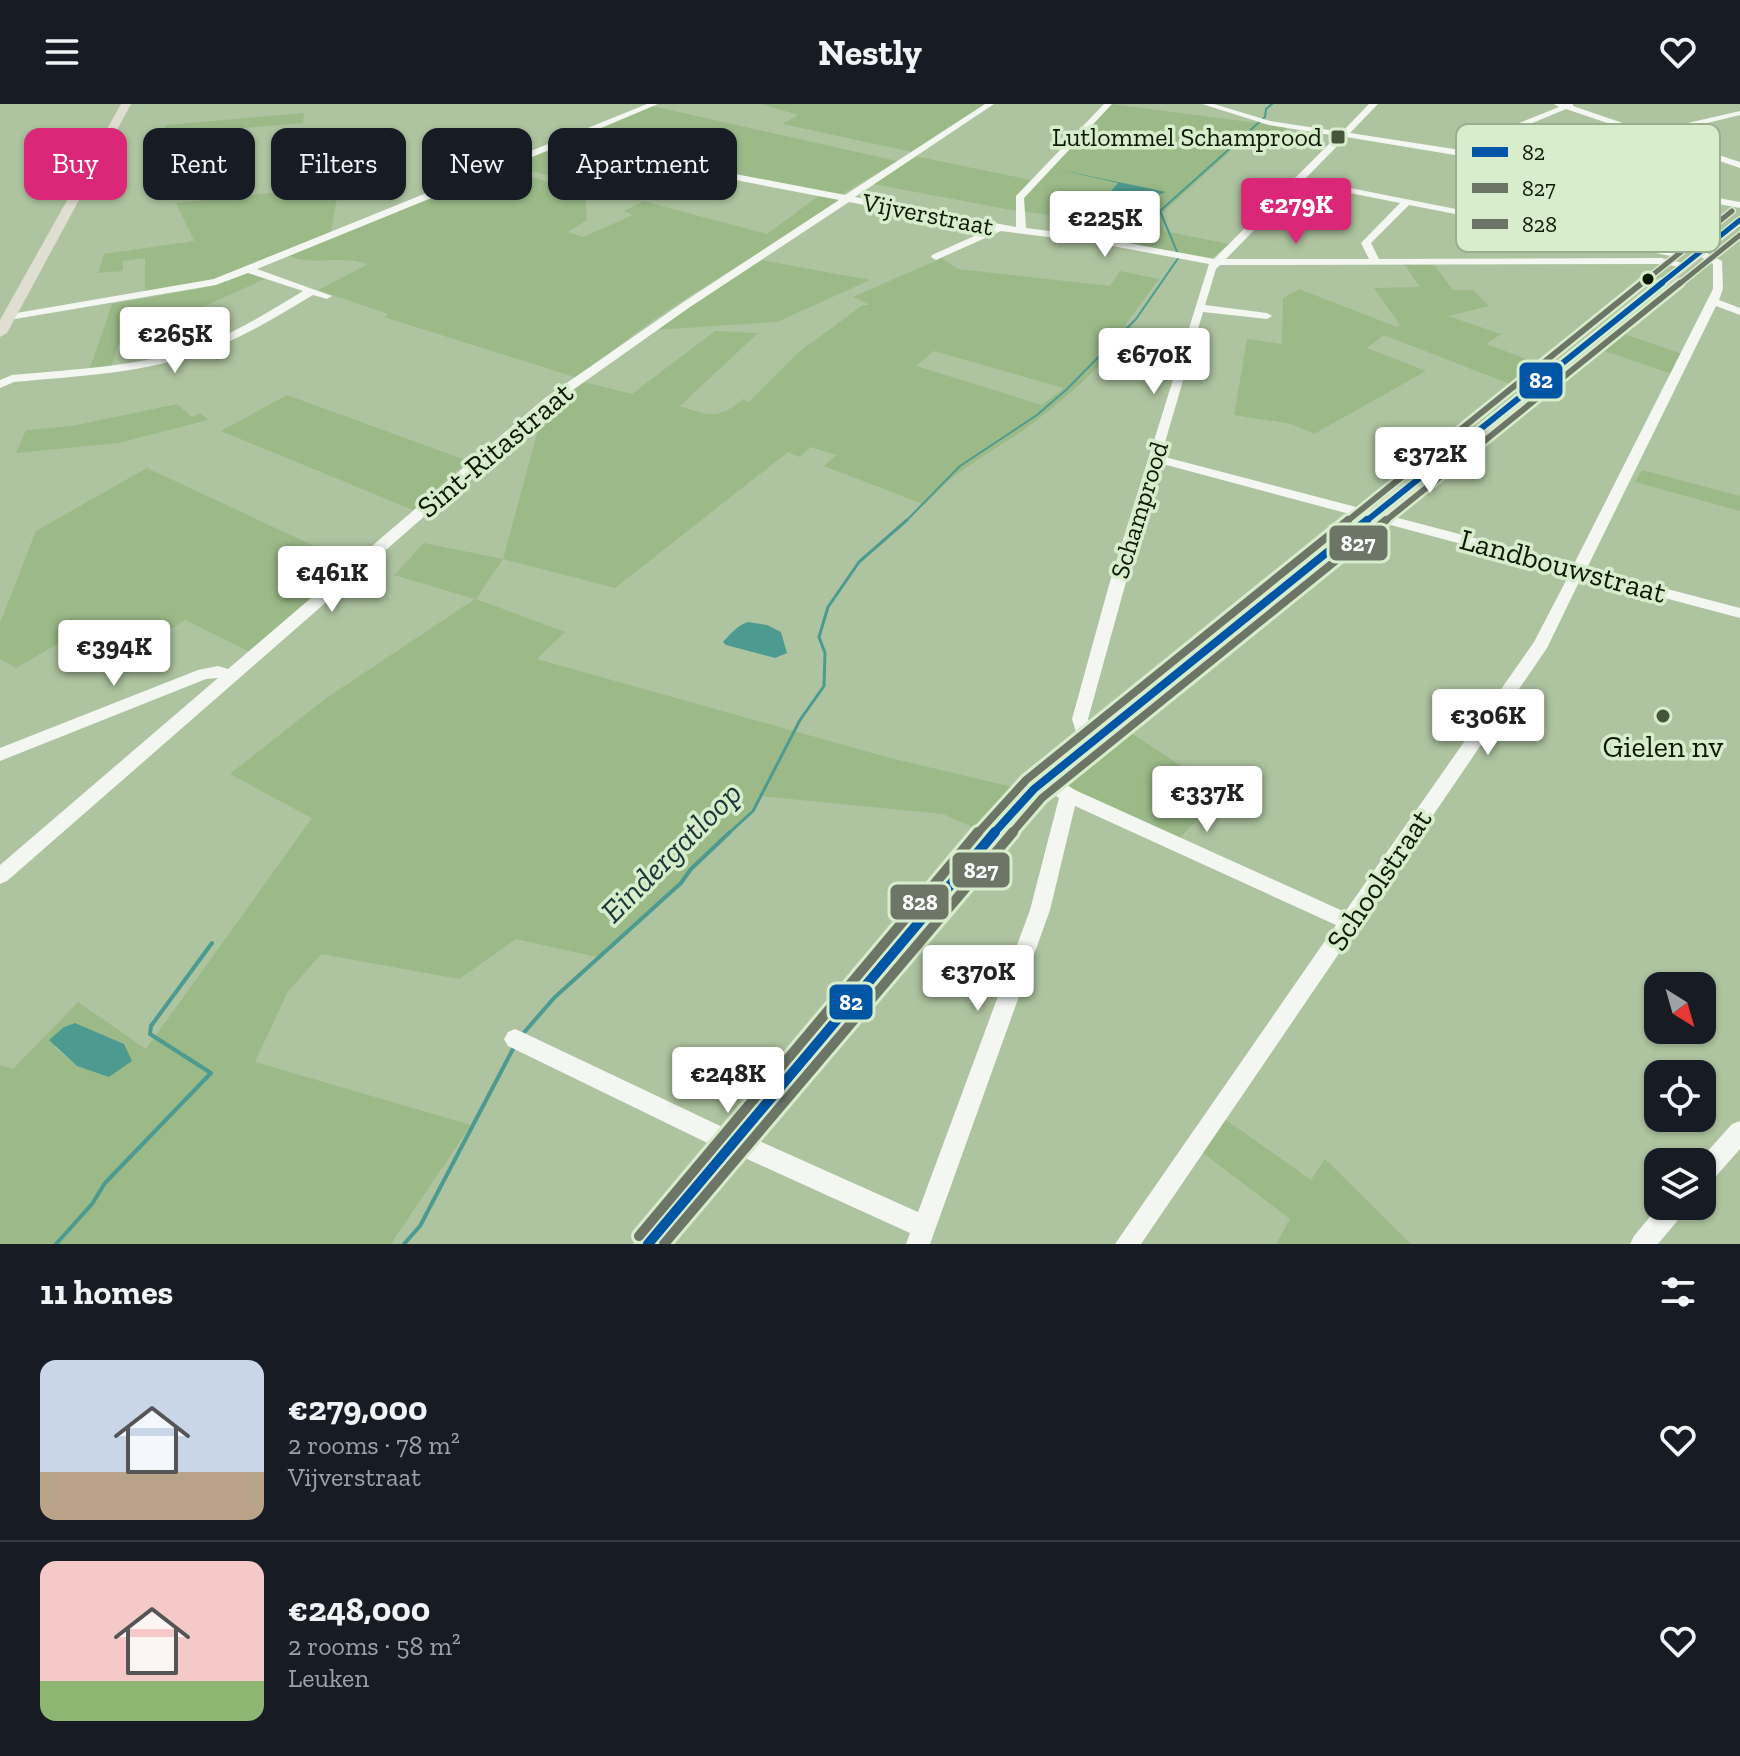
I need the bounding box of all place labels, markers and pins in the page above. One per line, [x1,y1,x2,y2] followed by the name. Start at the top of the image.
[1052,121,1322,153] place label: Lutlommel Schamprood
[1329,128,1347,146] marker: Lutlommel Schamprood
[1240,178,1352,246] pin: €279K
[1049,191,1161,259] pin: €225K
[1640,271,1656,287] unlabelled marker
[119,307,231,375] pin: €265K
[1098,328,1210,396] pin: €670K
[1374,427,1486,495] pin: €372K
[276,546,388,614] pin: €461K
[58,620,170,688] pin: €394K
[1432,689,1544,757] pin: €306K
[1654,707,1672,725] marker: Gielen nv
[1602,729,1724,765] place label: Gielen nv
[1151,766,1263,834] pin: €337K
[922,945,1034,1013] pin: €370K
[672,1047,784,1115] pin: €248K

